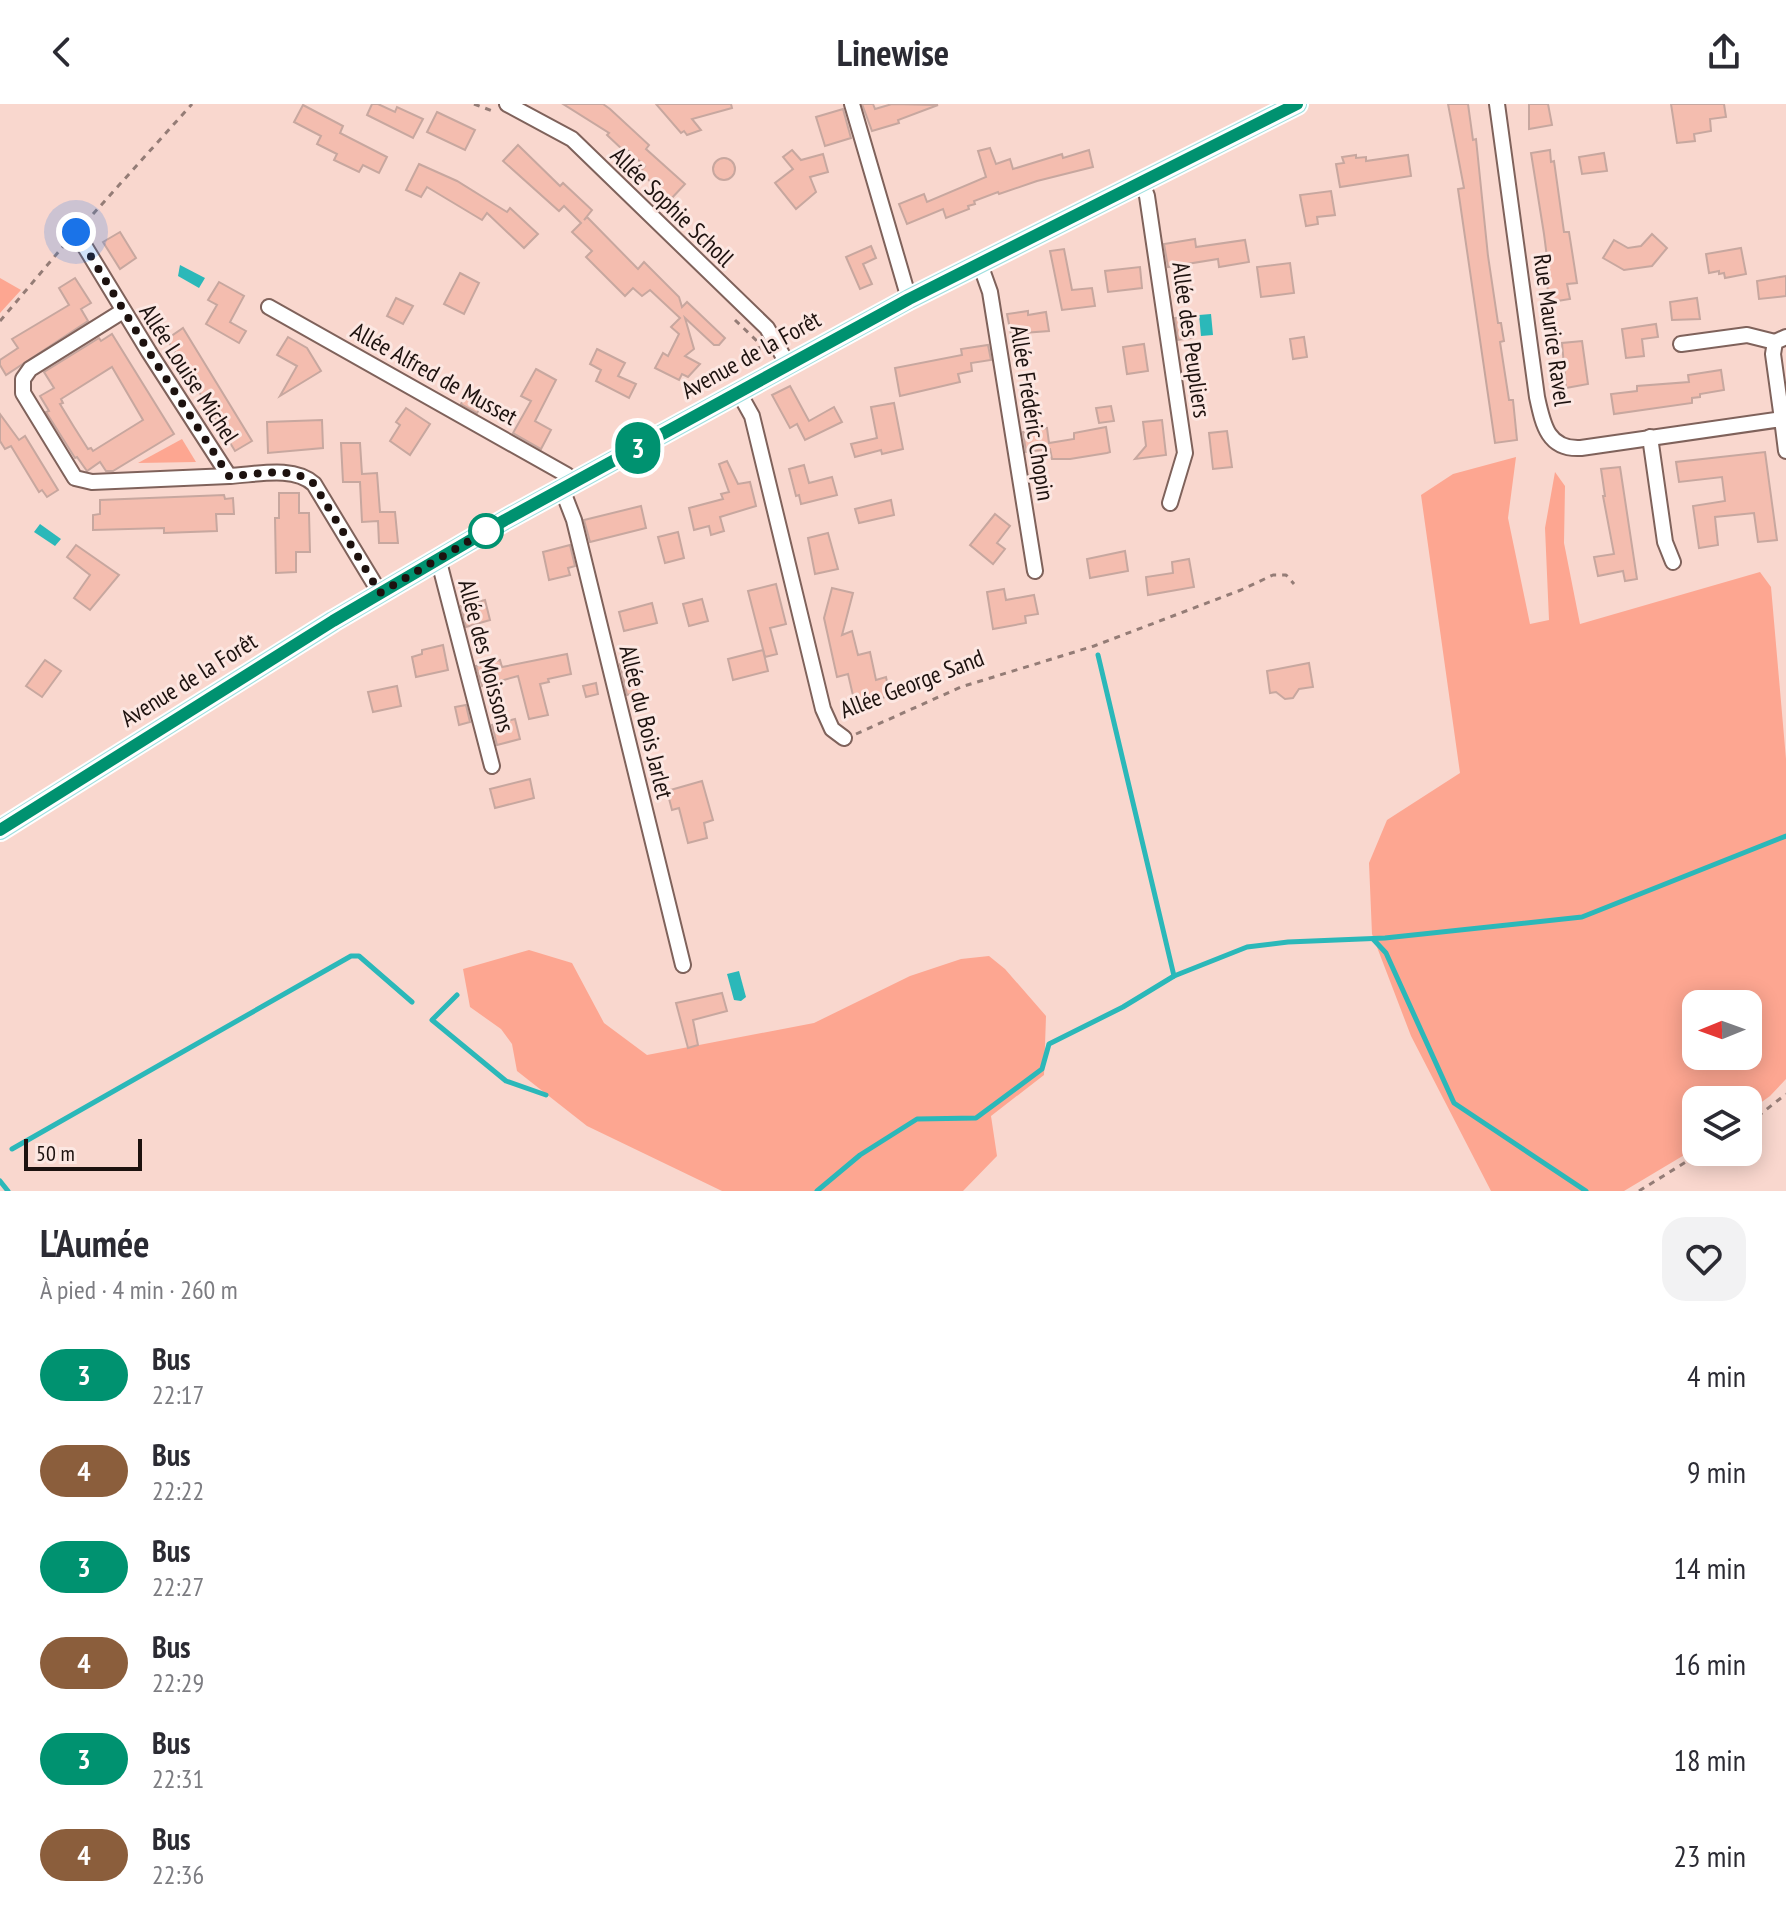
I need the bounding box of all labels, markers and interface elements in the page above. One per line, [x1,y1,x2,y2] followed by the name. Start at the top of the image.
[837,29,949,76] text: Linewise
[40,30,84,74] icon: back
[1702,30,1746,74] icon: share
[604,140,741,274] street label: Allée Sophie Scholl
[56,212,96,252] your location
[1526,252,1579,408] street label: Rue Maurice Ravel
[1165,260,1218,420] street label: Allée des Peupliers
[133,298,246,450] street label: Allée Louise Michel
[676,303,826,406] street label: Avenue de la Forêt
[346,315,523,432] street label: Allée Alfred de Musset
[1003,323,1062,503] street label: Allée Frédéric Chopin
[612,422,664,474] line badge: 3
[631,429,645,466] text: 3
[469,514,503,548] unlabelled marker
[451,576,522,736] street label: Allée des Moissons
[115,625,263,734] street label: Avenue de la Forêt
[612,642,681,802] street label: Allée du Bois Jarlet
[835,642,988,725] street label: Allée George Sand
[1682,990,1762,1070] north arrow
[1682,990,1762,1166] map controls
[1682,1086,1762,1166] button: layers
[24,1135,142,1171] scale bar
[36,1139,75,1167] text: 50 m
[1662,1217,1746,1301] button: heart
[40,1218,149,1267] text: L'Aumée
[40,1273,238,1306] text: À pied · 4 min · 260 m
[152,1339,191,1378] text: Bus
[77,1356,91,1393] text: 3
[1687,1356,1746,1395] text: 4 min
[152,1378,204,1411] text: 22:17
[152,1435,191,1474] text: Bus
[77,1452,91,1489] text: 4
[1687,1452,1746,1491] text: 9 min
[152,1474,204,1507] text: 22:22
[152,1531,191,1570] text: Bus
[77,1548,91,1585] text: 3
[1673,1548,1746,1587] text: 14 min
[152,1570,204,1603] text: 22:27
[152,1627,191,1666] text: Bus
[77,1644,91,1681] text: 4
[1673,1644,1746,1683] text: 16 min
[152,1666,204,1699] text: 22:29
[152,1723,191,1762] text: Bus
[77,1740,91,1777] text: 3
[1673,1740,1746,1779] text: 18 min
[152,1762,204,1795] text: 22:31
[152,1819,191,1858] text: Bus
[77,1836,91,1873] text: 4
[1673,1836,1746,1875] text: 23 min
[152,1858,204,1891] text: 22:36

